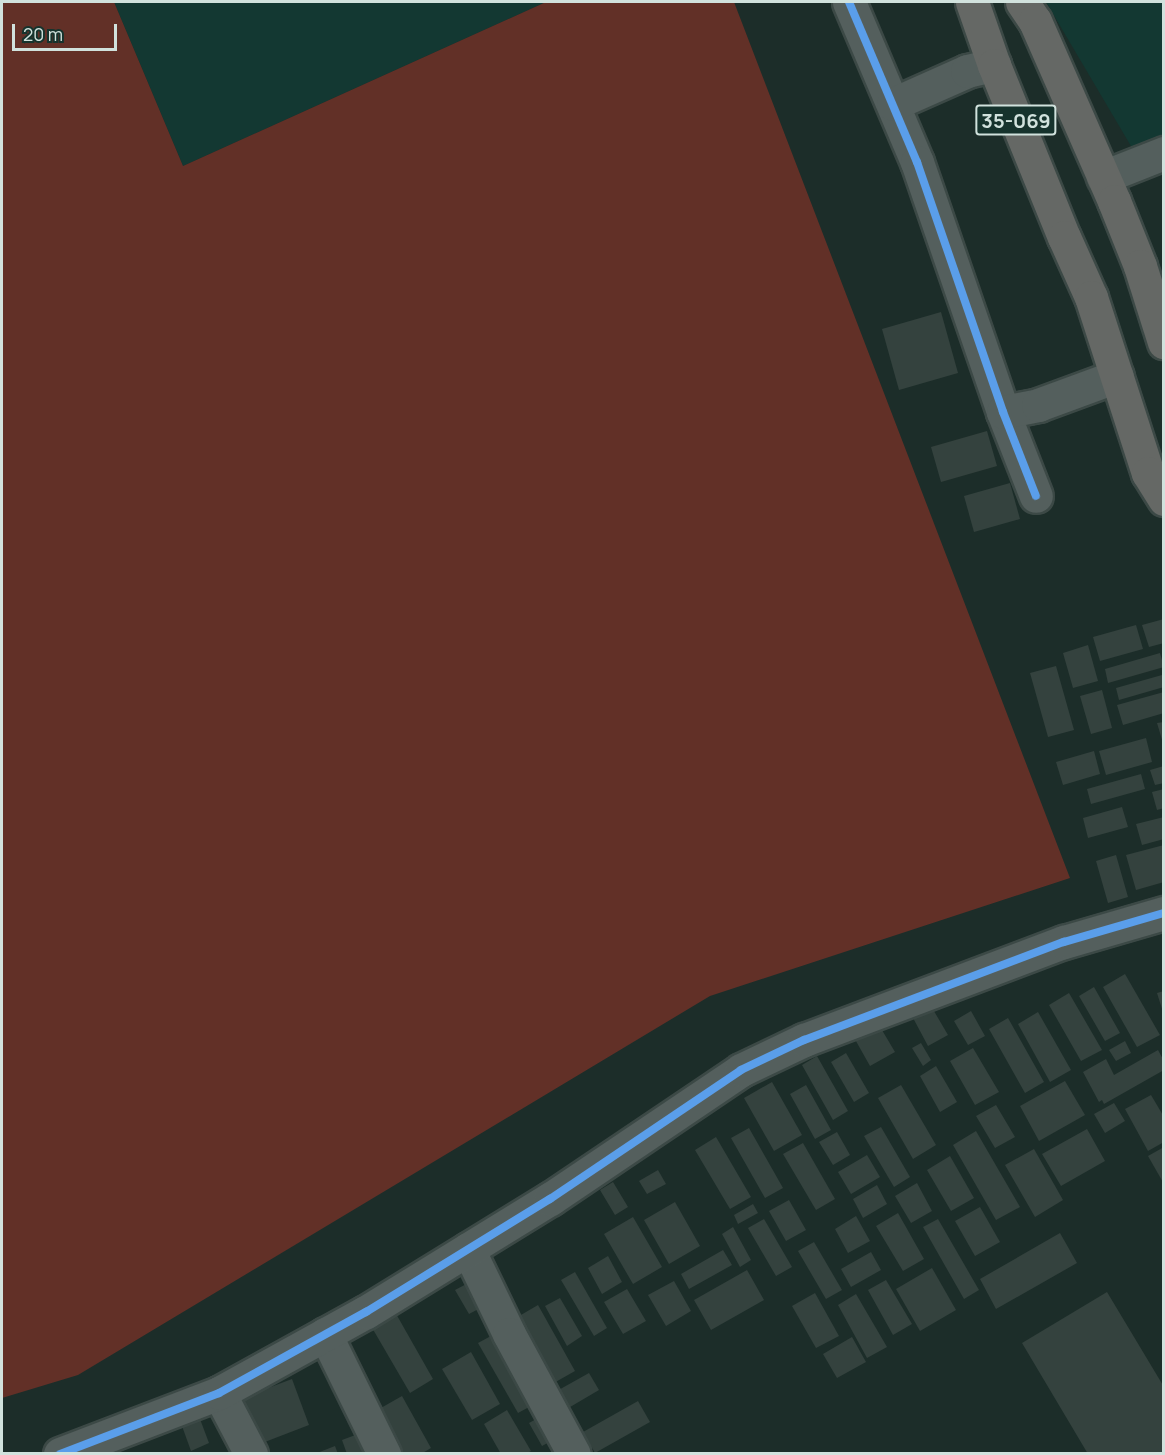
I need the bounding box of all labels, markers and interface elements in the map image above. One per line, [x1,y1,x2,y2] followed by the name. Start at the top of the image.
[15,12,120,50] scale bar
[23,22,63,46] text: 20 m
[974,103,1058,137] road number: 35-069

